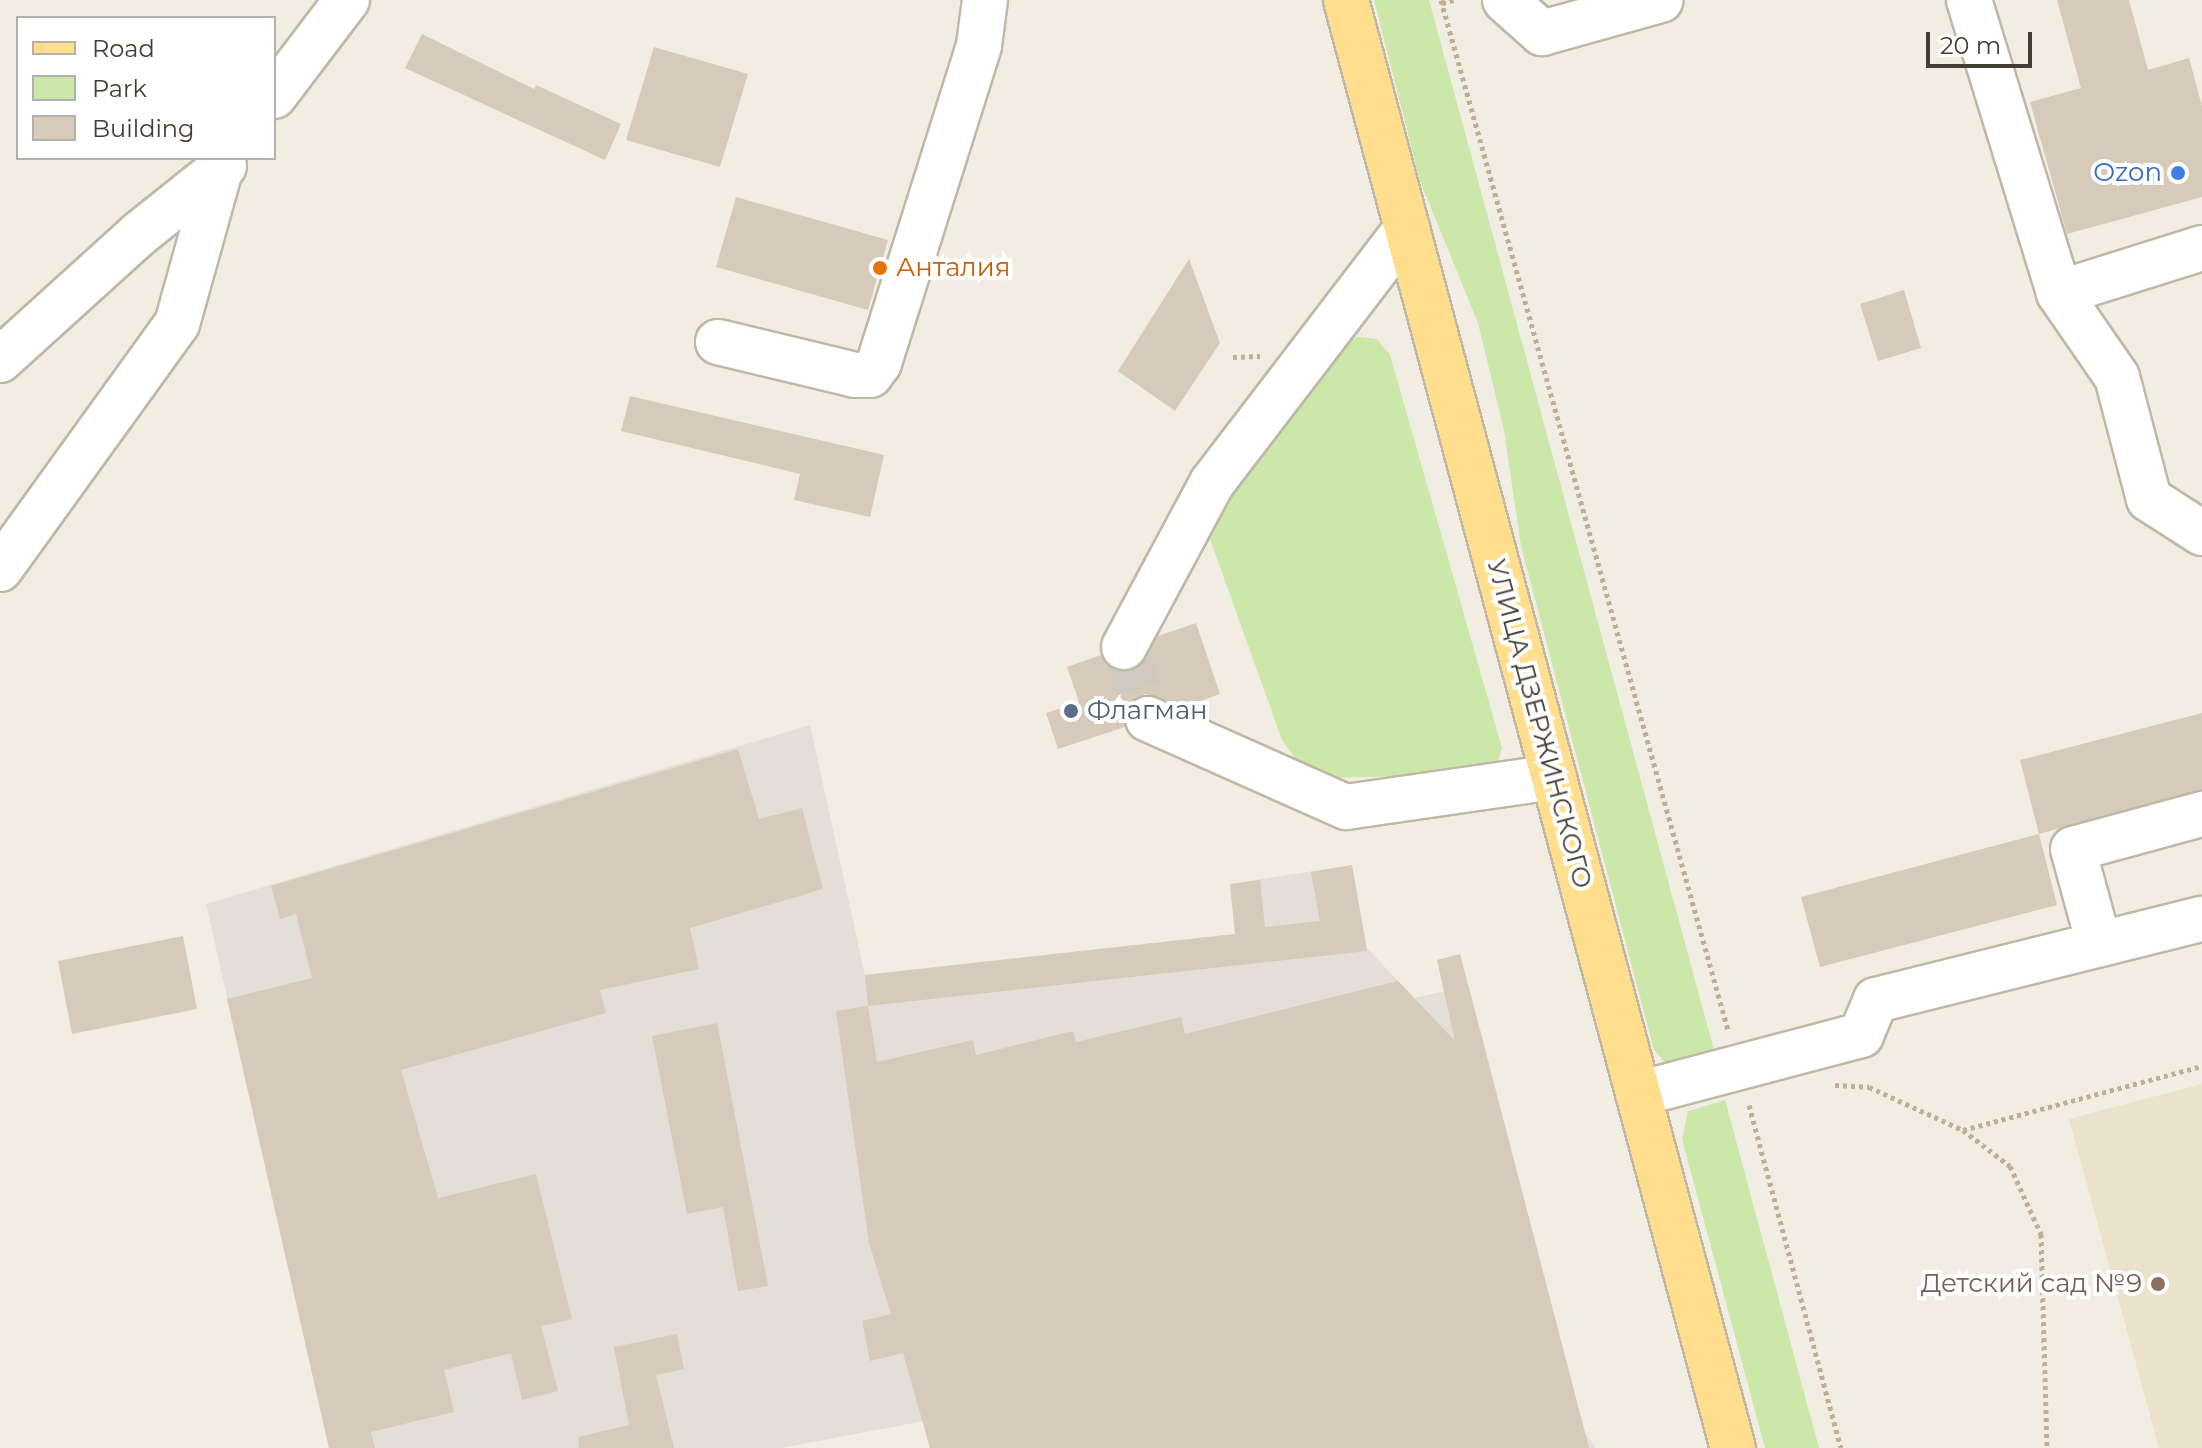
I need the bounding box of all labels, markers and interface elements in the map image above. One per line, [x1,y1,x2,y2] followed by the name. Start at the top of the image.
[16,16,276,160] legend
[1930,16,2036,66] scale bar
[1940,31,2001,60] text: 20 m
[92,34,155,63] text: Road
[92,74,147,103] text: Park
[92,114,195,143] text: Building
[2093,157,2162,189] place label: Ozon
[2169,164,2187,182] marker: Ozon
[896,252,1010,284] place label: Анталия
[871,259,889,277] marker: Анталия
[1480,556,1598,892] street label: УЛИЦА ДЗЕРЖИНСКОГО
[1087,695,1208,727] place label: Флагман
[1062,702,1080,720] marker: Флагман
[1921,1268,2142,1300] place label: Детский сад №9
[2149,1275,2167,1293] marker: Детский сад №9

